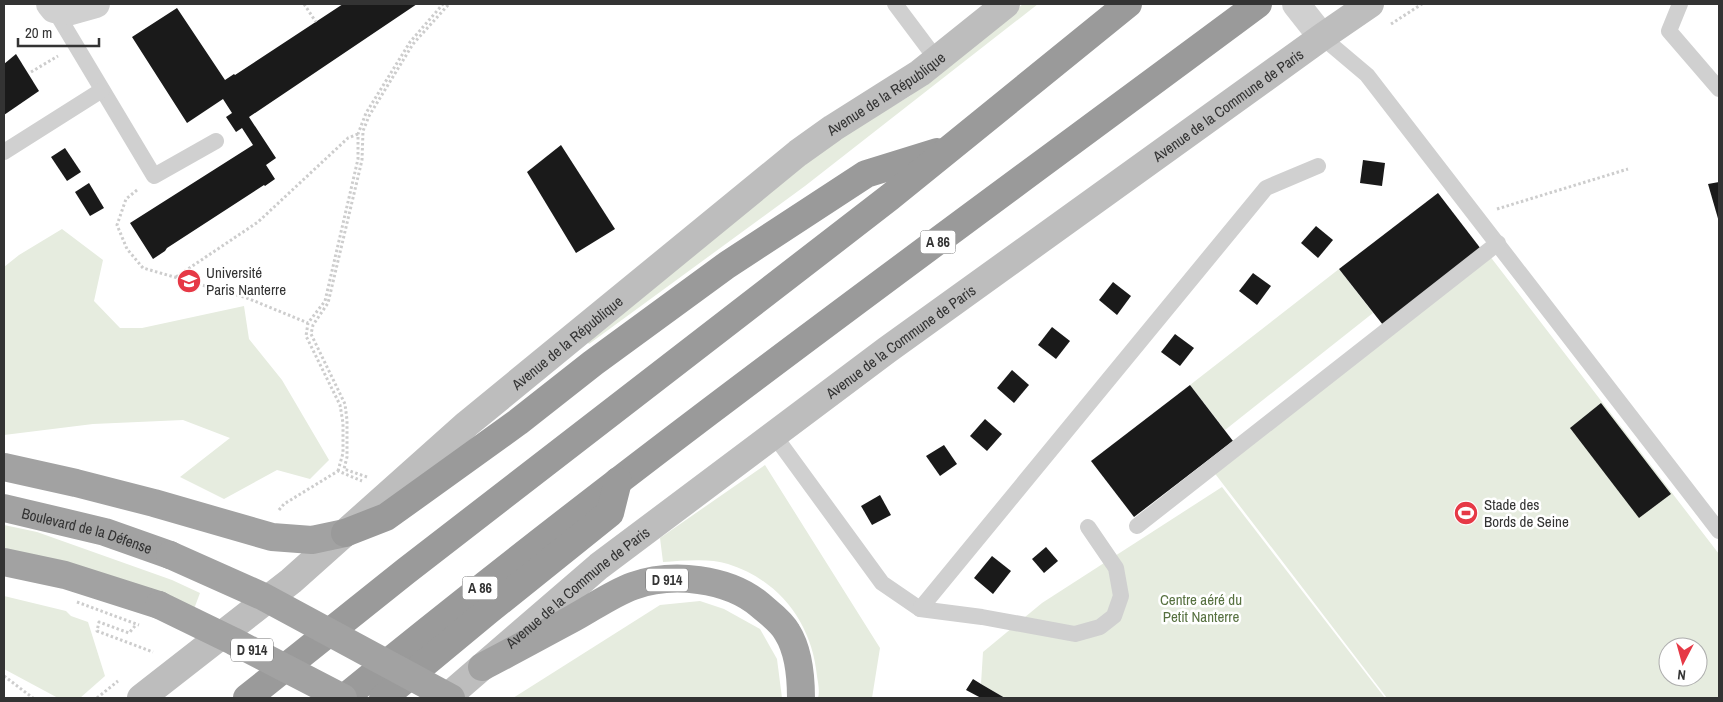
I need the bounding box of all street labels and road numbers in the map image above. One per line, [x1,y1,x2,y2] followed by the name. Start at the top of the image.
[1147,43,1307,167] street label: Avenue de la Commune de Paris
[821,46,949,141] street label: Avenue de la République
[920,230,956,253] road number: A 86
[820,279,980,404] street label: Avenue de la Commune de Paris
[506,290,627,395] street label: Avenue de la République
[20,502,155,558] street label: Boulevard de la Défense
[500,521,654,653] street label: Avenue de la Commune de Paris
[646,568,688,592] road number: D 914
[462,576,498,600] road number: A 86
[231,638,273,662] road number: D 914

